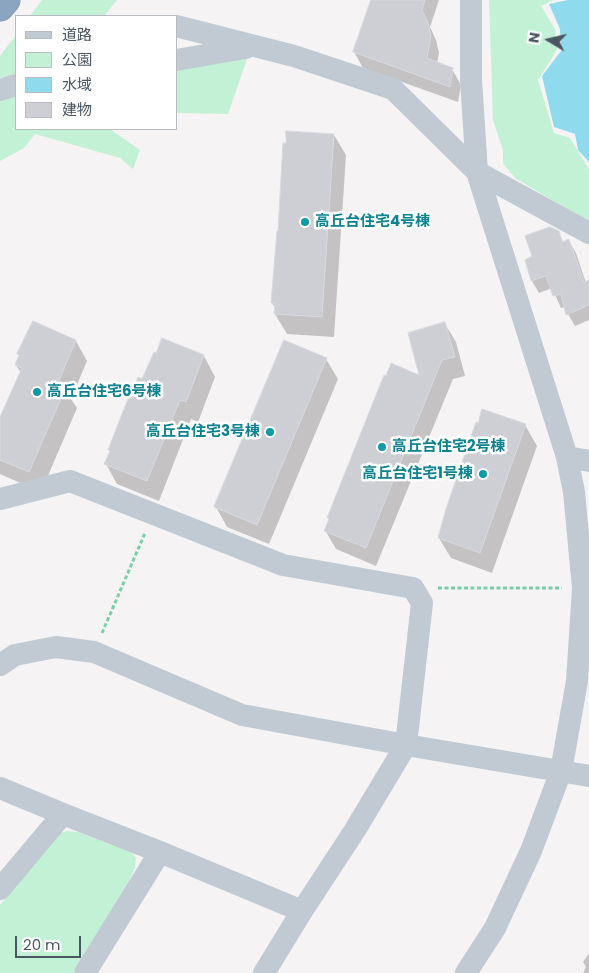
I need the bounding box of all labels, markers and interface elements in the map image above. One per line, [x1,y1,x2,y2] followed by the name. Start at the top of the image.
[15,15,178,130] legend
[524,15,574,65] north arrow
[62,24,92,45] text: 道路
[523,31,545,44] text: N
[62,49,92,70] text: 公園
[62,74,92,95] text: 水域
[62,99,92,120] text: 建物
[315,213,430,231] place label: 高丘台住宅4号棟
[299,216,311,228] marker: 高丘台住宅4号棟
[47,383,162,401] place label: 高丘台住宅6号棟
[31,386,43,398] marker: 高丘台住宅6号棟
[146,423,260,441] place label: 高丘台住宅3号棟
[264,426,276,438] marker: 高丘台住宅3号棟
[392,438,506,456] place label: 高丘台住宅2号棟
[376,441,388,453] marker: 高丘台住宅2号棟
[362,465,473,483] place label: 高丘台住宅1号棟
[477,468,489,480] marker: 高丘台住宅1号棟
[18,926,84,958] scale bar
[23,934,61,955] text: 20 m

